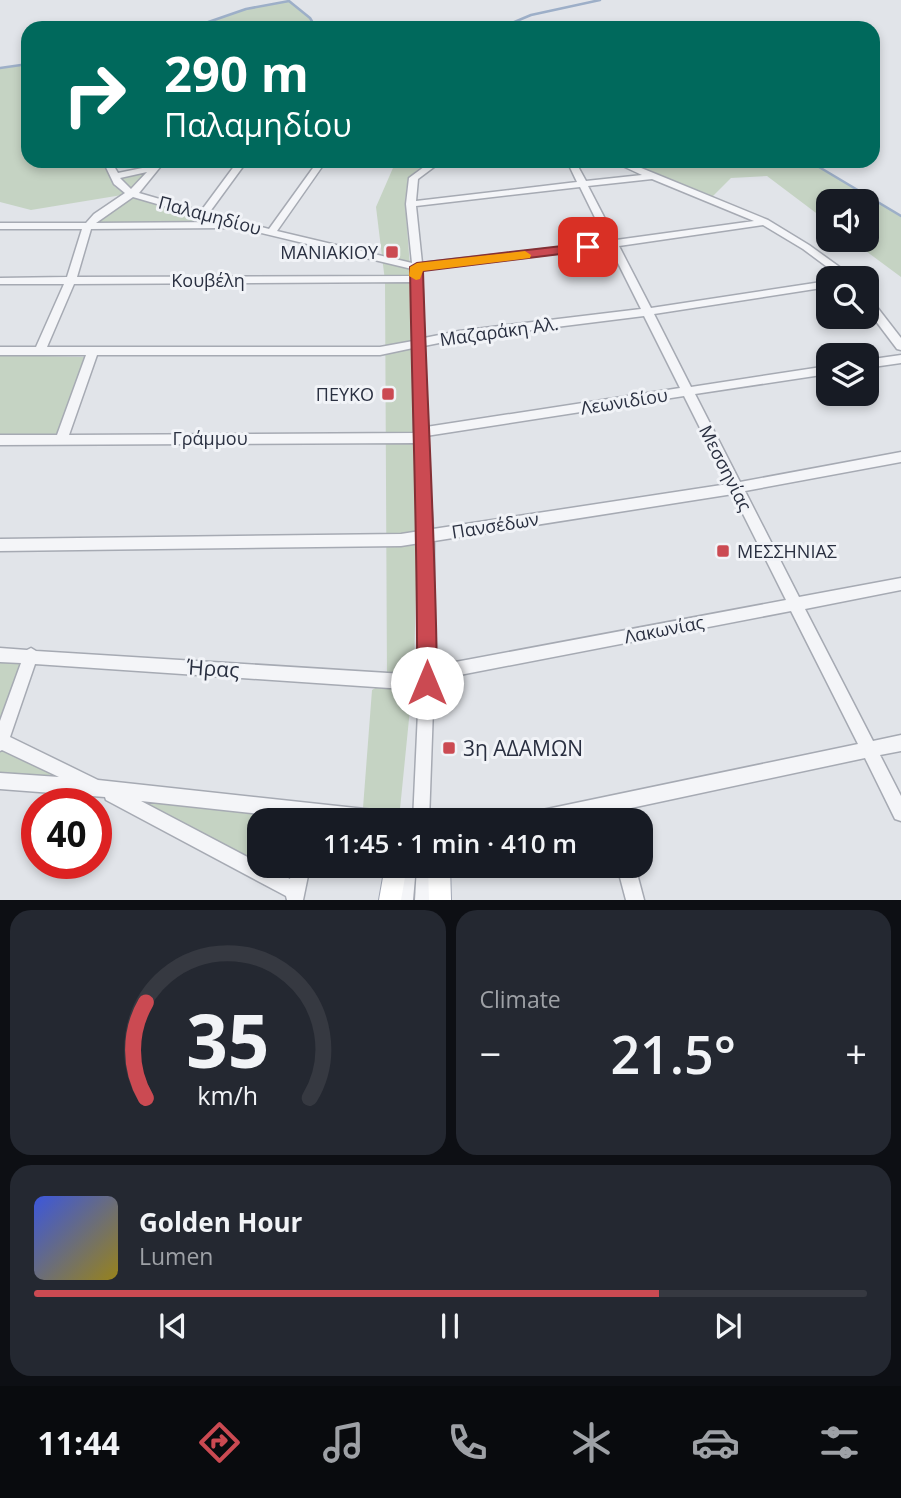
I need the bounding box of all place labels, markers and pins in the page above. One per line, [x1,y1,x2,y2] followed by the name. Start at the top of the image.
[558,217,618,277] pin
[280,240,379,264] place label: ΜΑΝΙΑΚΙΟΥ
[384,244,400,260] marker: ΜΑΝΙΑΚΙΟΥ
[316,382,374,406] place label: ΠΕΥΚΟ
[380,386,396,402] marker: ΠΕΥΚΟ
[737,539,837,563] place label: ΜΕΣΣΗΝΙΑΣ
[715,543,731,559] marker: ΜΕΣΣΗΝΙΑΣ
[463,734,583,762] place label: 3η ΑΔΑΜΩΝ
[441,740,457,756] marker: 3η ΑΔΑΜΩΝ

